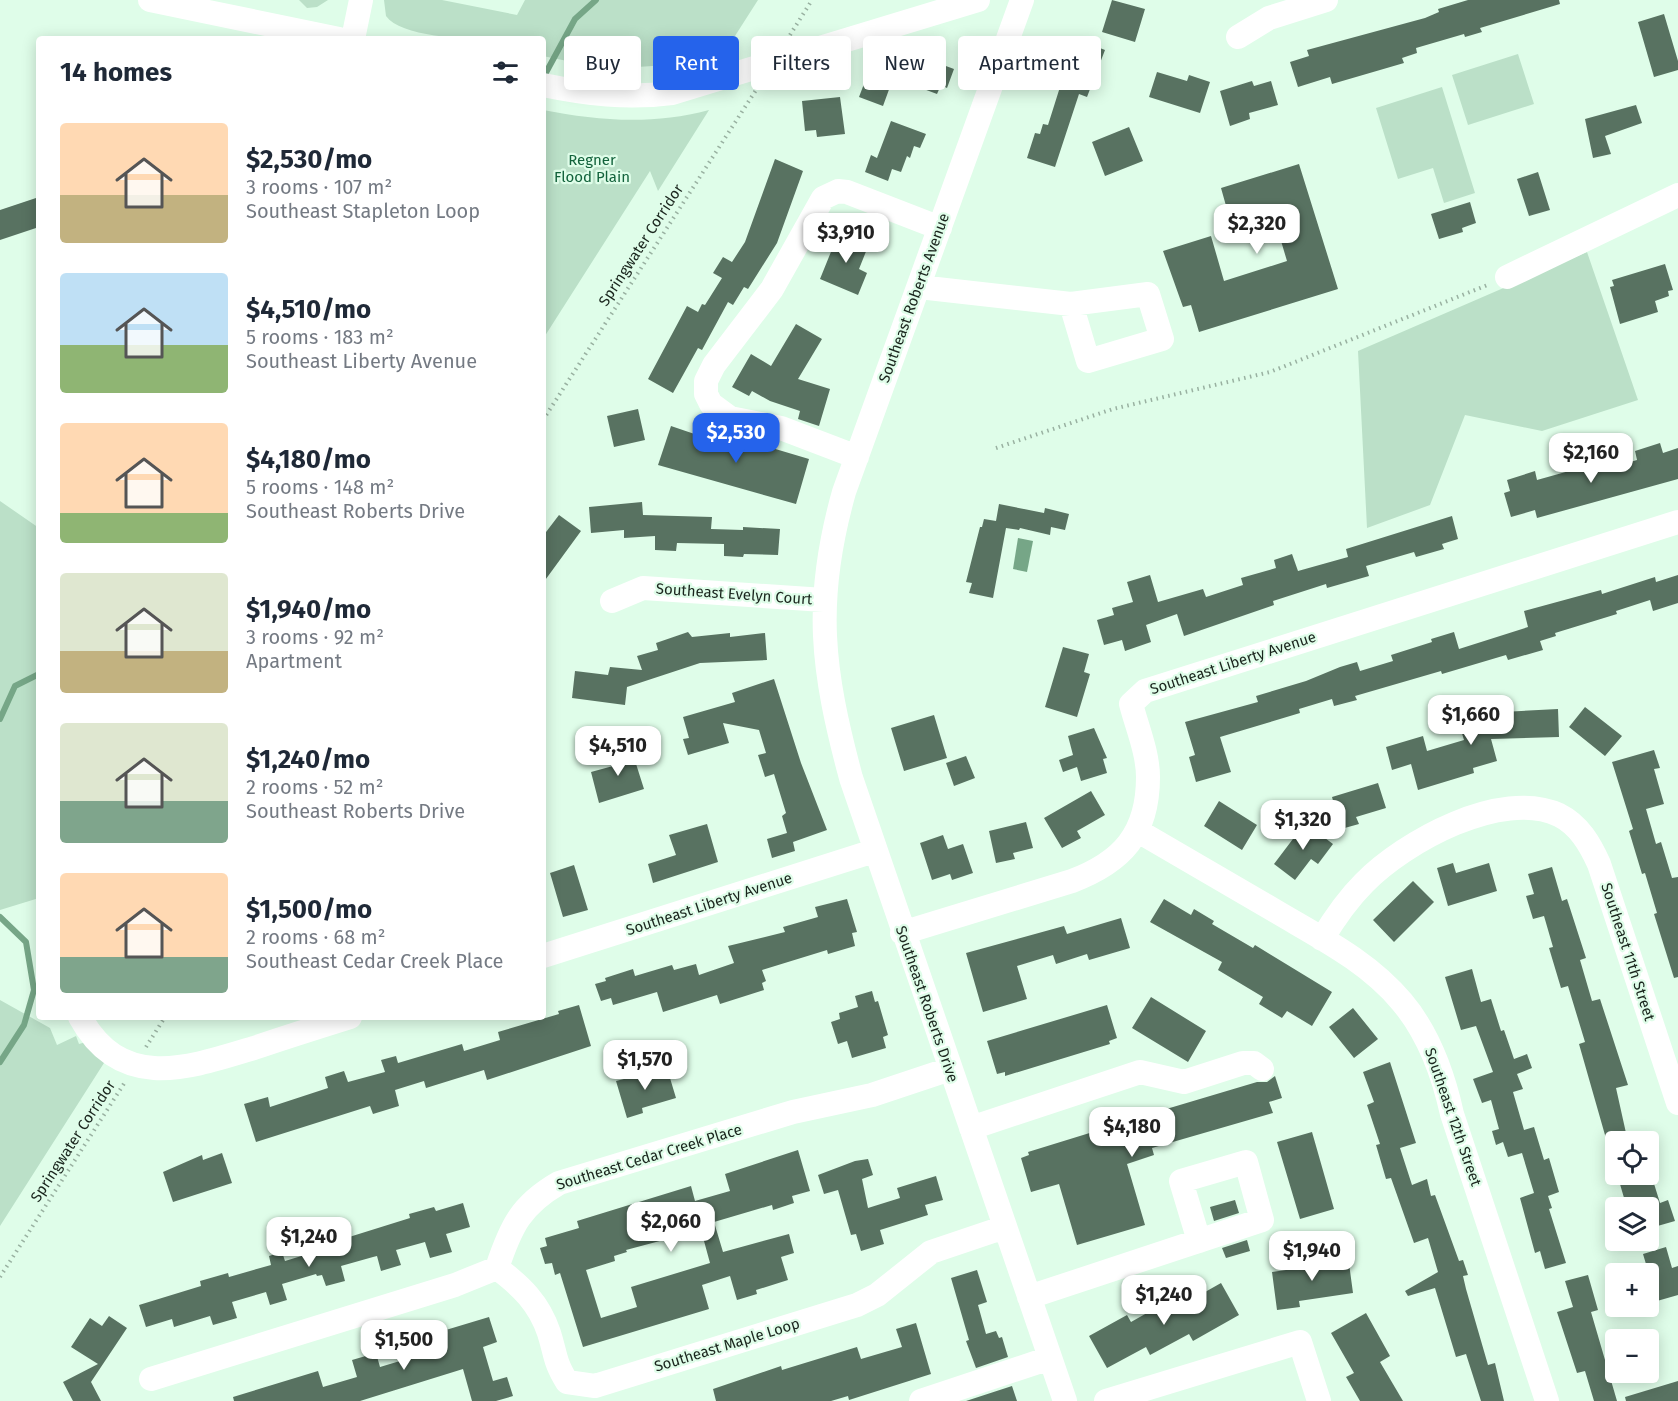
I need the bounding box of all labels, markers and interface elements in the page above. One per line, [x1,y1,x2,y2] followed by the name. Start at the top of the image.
[564,36,641,90] chip: Buy
[653,36,739,90] chip: Rent
[751,36,851,90] chip: Filters
[863,36,946,90] chip: New
[958,36,1101,90] chip: Apartment
[489,56,522,89] icon: filters
[60,57,172,88] text: 14 homes
[246,144,372,175] text: $2,530/mo
[108,147,180,219] icon: home
[554,151,630,186] park label: Regner Flood Plain
[246,175,392,199] text: 3 rooms · 107 m²
[595,180,687,309] street label: Springwater Corridor
[246,199,480,223] text: Southeast Stapleton Loop
[1208,204,1306,255] pin: $2,320
[875,211,953,385] street label: Southeast Roberts Avenue
[1228,211,1286,235] text: $2,320
[797,213,895,264] pin: $3,910
[817,220,875,244] text: $3,910
[246,294,371,325] text: $4,510/mo
[108,297,180,369] icon: home
[246,325,394,349] text: 5 rooms · 183 m²
[246,349,477,373] text: Southeast Liberty Avenue
[687,413,785,464] pin: $2,530
[707,420,765,444] text: $2,530
[1542,433,1640,484] pin: $2,160
[1563,440,1619,464] text: $2,160
[246,444,371,475] text: $4,180/mo
[108,447,180,519] icon: home
[246,475,394,499] text: 5 rooms · 148 m²
[246,499,465,523] text: Southeast Roberts Drive
[655,580,813,608] street label: Southeast Evelyn Court
[246,594,371,625] text: $1,940/mo
[108,597,180,669] icon: home
[246,625,384,649] text: 3 rooms · 92 m²
[1148,628,1318,698] street label: Southeast Liberty Avenue
[246,649,342,673] text: Apartment
[1422,695,1520,746] pin: $1,660
[1442,702,1500,726] text: $1,660
[569,726,667,777] pin: $4,510
[589,733,647,757] text: $4,510
[246,744,370,775] text: $1,240/mo
[108,747,180,819] icon: home
[246,775,384,799] text: 2 rooms · 52 m²
[246,799,465,823] text: Southeast Roberts Drive
[1254,800,1352,851] pin: $1,320
[1275,807,1331,831] text: $1,320
[624,869,794,939] street label: Southeast Liberty Avenue
[1597,881,1659,1024] street label: Southeast 11th Street
[246,894,372,925] text: $1,500/mo
[108,897,180,969] icon: home
[892,923,962,1085] street label: Southeast Roberts Drive
[246,925,386,949] text: 2 rooms · 68 m²
[246,949,503,973] text: Southeast Cedar Creek Place
[596,1040,694,1091] pin: $1,570
[1421,1045,1485,1189] street label: Southeast 12th Street
[617,1047,673,1071] text: $1,570
[27,1076,119,1205] street label: Springwater Corridor
[1083,1107,1181,1158] pin: $4,180
[1103,1114,1161,1138] text: $4,180
[554,1120,744,1194] street label: Southeast Cedar Creek Place
[1605,1131,1659,1383] map controls
[1605,1131,1659,1185] button: locate
[1605,1197,1659,1251] button: layers
[622,1202,720,1253] pin: $2,060
[641,1209,701,1233] text: $2,060
[260,1217,358,1268] pin: $1,240
[280,1224,338,1248] text: $1,240
[1263,1231,1361,1282] pin: $1,940
[1283,1238,1341,1262] text: $1,940
[1605,1263,1659,1317] button: +
[1115,1275,1213,1326] pin: $1,240
[1135,1282,1193,1306] text: $1,240
[652,1314,802,1376] street label: Southeast Maple Loop
[355,1320,453,1371] pin: $1,500
[375,1327,433,1351] text: $1,500
[1605,1329,1659,1383] button: −

